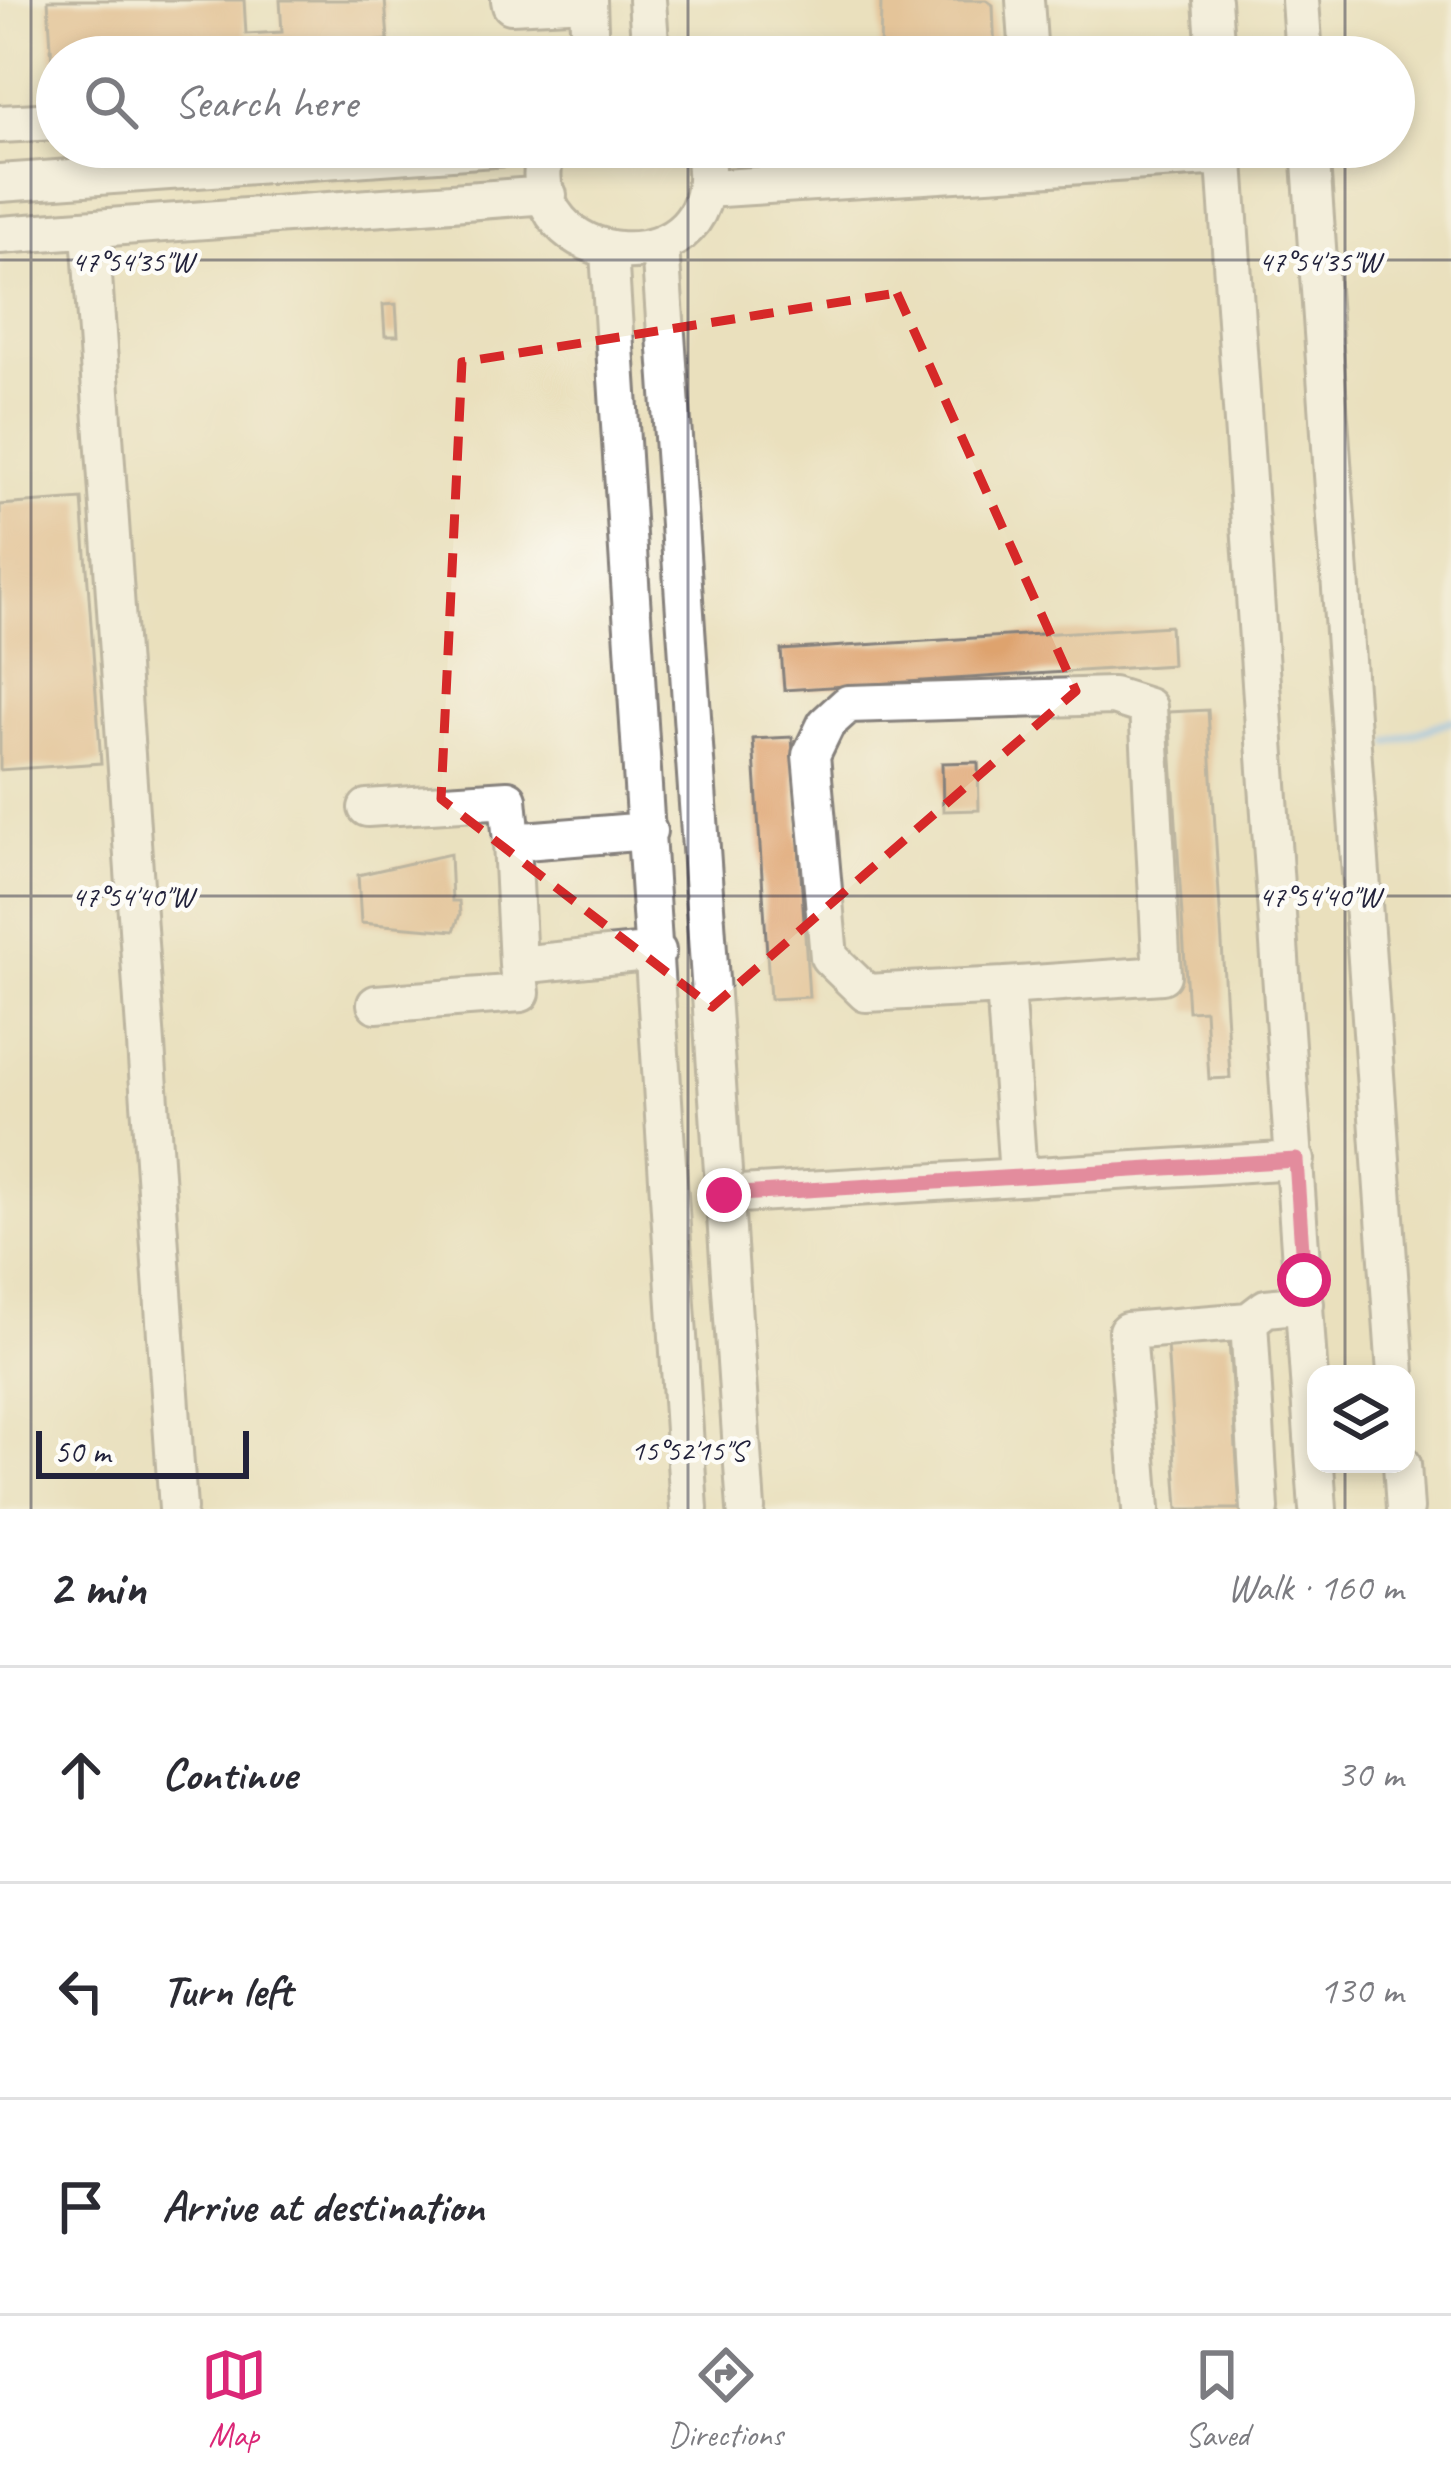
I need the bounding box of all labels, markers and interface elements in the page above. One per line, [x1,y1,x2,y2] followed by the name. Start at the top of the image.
[36,36,1415,168] search box
[78,69,144,135] icon: search
[174,74,357,131] text: Search here
[71,242,198,280] text: 47°54'35"W
[1258,242,1385,280] text: 47°54'35"W
[71,877,198,915] text: 47°54'40"W
[1258,877,1385,915] text: 47°54'40"W
[697,1168,751,1222] route end
[1277,1253,1331,1307] route start
[1307,1365,1415,1473] map controls
[1307,1365,1415,1473] button: layers
[36,1425,249,1478] scale bar
[54,1431,110,1473] text: 50 m
[631,1431,751,1469] text: 15°52'15"S
[48,1555,146,1619] text: 2 min
[1227,1563,1403,1612] text: Walk · 160 m
[48,1742,114,1808] icon: ahead
[162,1746,296,1803] text: Continue
[1337,1750,1403,1799] text: 30 m
[48,1958,114,2024] icon: left
[162,1962,292,2019] text: Turn left
[1319,1966,1403,2015] text: 130 m
[48,2174,114,2240] icon: arrive
[162,2178,484,2235] text: Arrive at destination
[201,2342,267,2456] tab: Map
[668,2342,783,2456] tab: Directions
[1184,2342,1250,2456] tab: Saved

